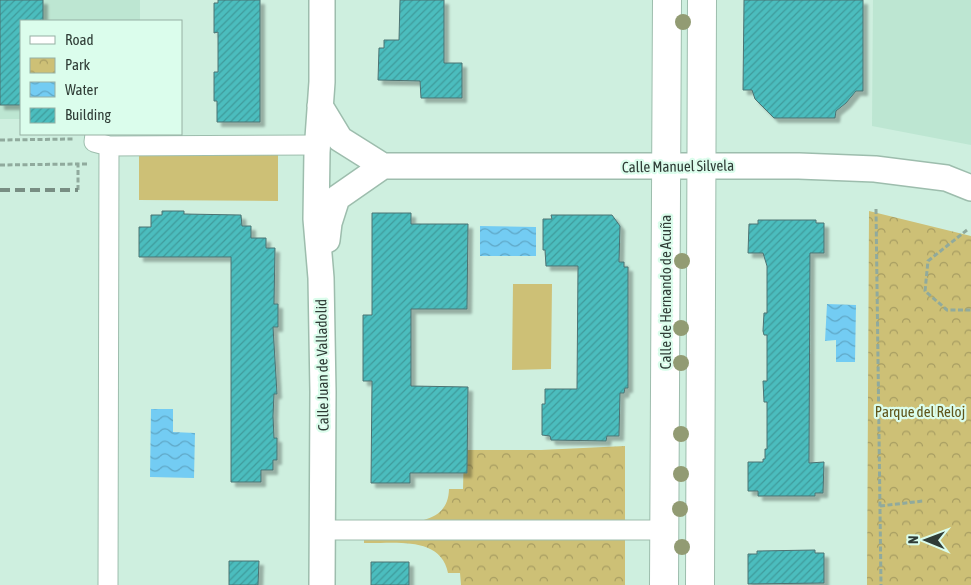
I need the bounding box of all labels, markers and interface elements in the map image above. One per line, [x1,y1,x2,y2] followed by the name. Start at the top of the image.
[20,20,182,135] legend
[65,31,94,48] text: Road
[65,56,90,73] text: Park
[65,81,98,98] text: Water
[65,106,111,123] text: Building
[622,157,734,175] street label: Calle Manuel Silvela
[657,215,674,369] street label: Calle de Hernando de Acuña
[312,299,332,431] street label: Calle Juan de Valladolid
[875,403,965,420] park label: Parque del Reloj
[901,515,951,565] north arrow
[905,536,921,544] text: N

